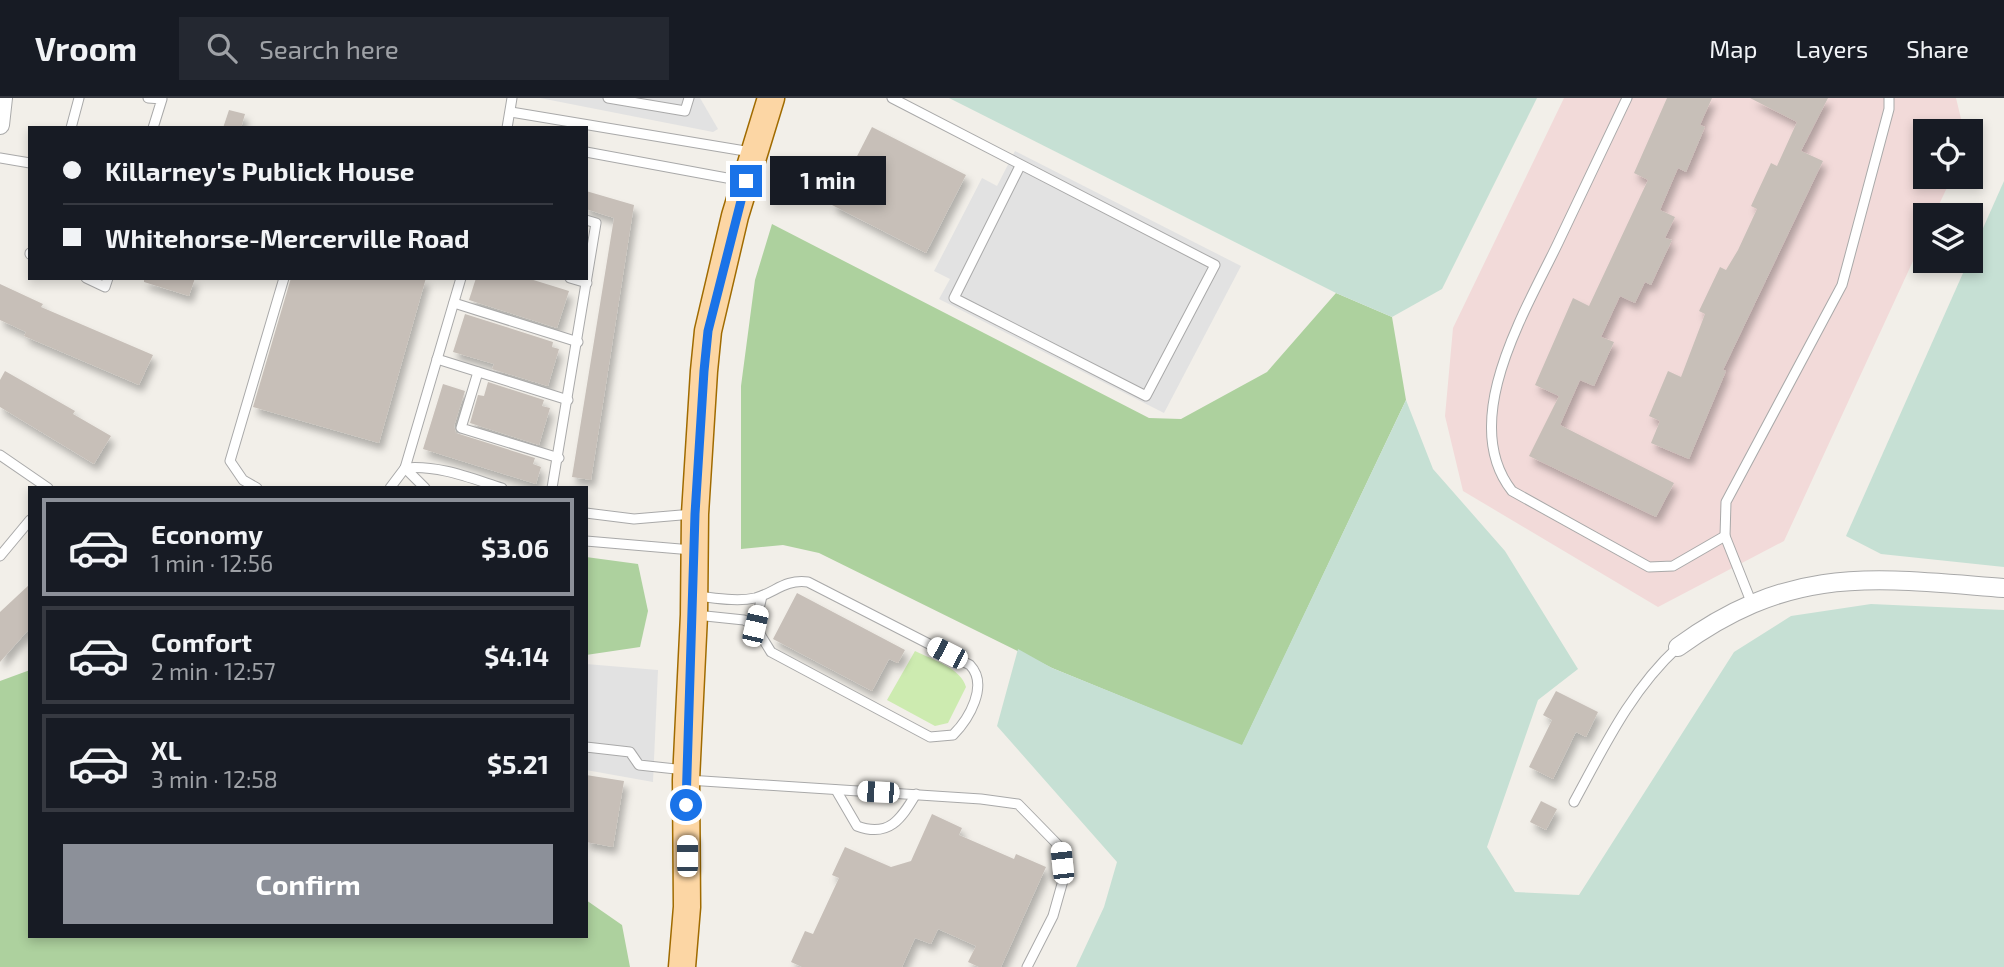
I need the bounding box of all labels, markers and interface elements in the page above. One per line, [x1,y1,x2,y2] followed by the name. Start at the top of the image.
[179,17,669,80] search box
[35,28,137,68] text: Vroom
[203,29,241,67] icon: search
[259,33,399,64] text: Search here
[1709,34,1757,63] text: Map
[1795,34,1868,63] text: Layers
[1906,34,1969,63] text: Share
[1913,119,1983,273] map controls
[1913,119,1983,189] button: locate
[105,155,415,186] text: Killarney's Publick House
[770,156,886,206] callout: 1 min
[730,165,762,197] route end
[800,166,856,194] text: 1 min
[1913,203,1983,273] button: layers
[105,222,470,253] text: Whitehorse-Mercerville Road
[67,516,130,579] icon: car
[151,518,263,549] text: Economy
[481,532,549,563] text: $3.06
[151,549,273,577] text: 1 min · 12:56
[741,603,770,649] car
[67,624,130,687] icon: car
[151,626,252,657] text: Comfort
[924,634,971,672] car
[484,640,549,671] text: $4.14
[151,657,276,685] text: 2 min · 12:57
[67,732,130,795] icon: car
[151,734,182,765] text: XL
[487,748,549,779] text: $5.21
[151,765,278,793] text: 3 min · 12:58
[857,780,900,804] car
[670,789,702,821] route start
[677,835,698,877] car
[1050,841,1075,885] car
[63,844,553,924] button: Confirm

